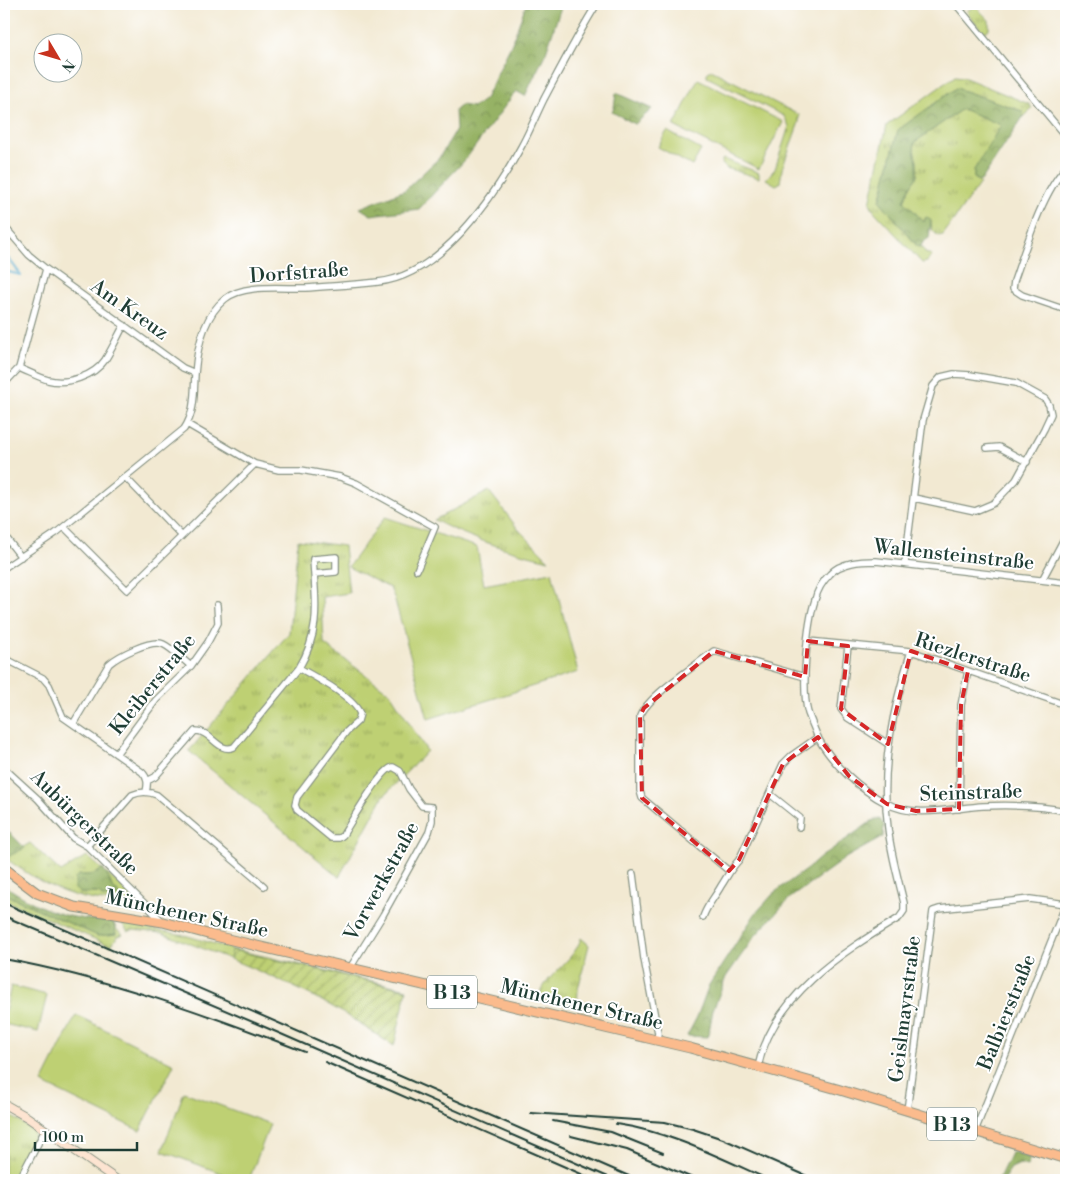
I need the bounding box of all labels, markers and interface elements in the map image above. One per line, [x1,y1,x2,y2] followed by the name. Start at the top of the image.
[32,32,82,82] north arrow
[57,55,78,75] text: N
[249,258,350,289] street label: Dorfstraße
[84,274,173,346] street label: Am Kreuz
[871,535,1035,576] street label: Wallensteinstraße
[911,628,1034,689] street label: Riezlerstraße
[105,629,202,741] street label: Kleiberstraße
[24,764,143,881] street label: Aubürgerstraße
[919,779,1023,808] street label: Steinstraße
[339,818,425,947] street label: Vorwerkstraße
[103,885,271,944] street label: Münchener Straße
[884,934,927,1084] street label: Geislmayrstraße
[972,951,1042,1075] street label: Balbierstraße
[498,975,665,1036] street label: Münchener Straße
[427,976,477,1009] road number: B 13
[927,1108,977,1140] road number: B 13
[35,1119,138,1151] scale bar
[42,1128,84,1147] text: 100 m

